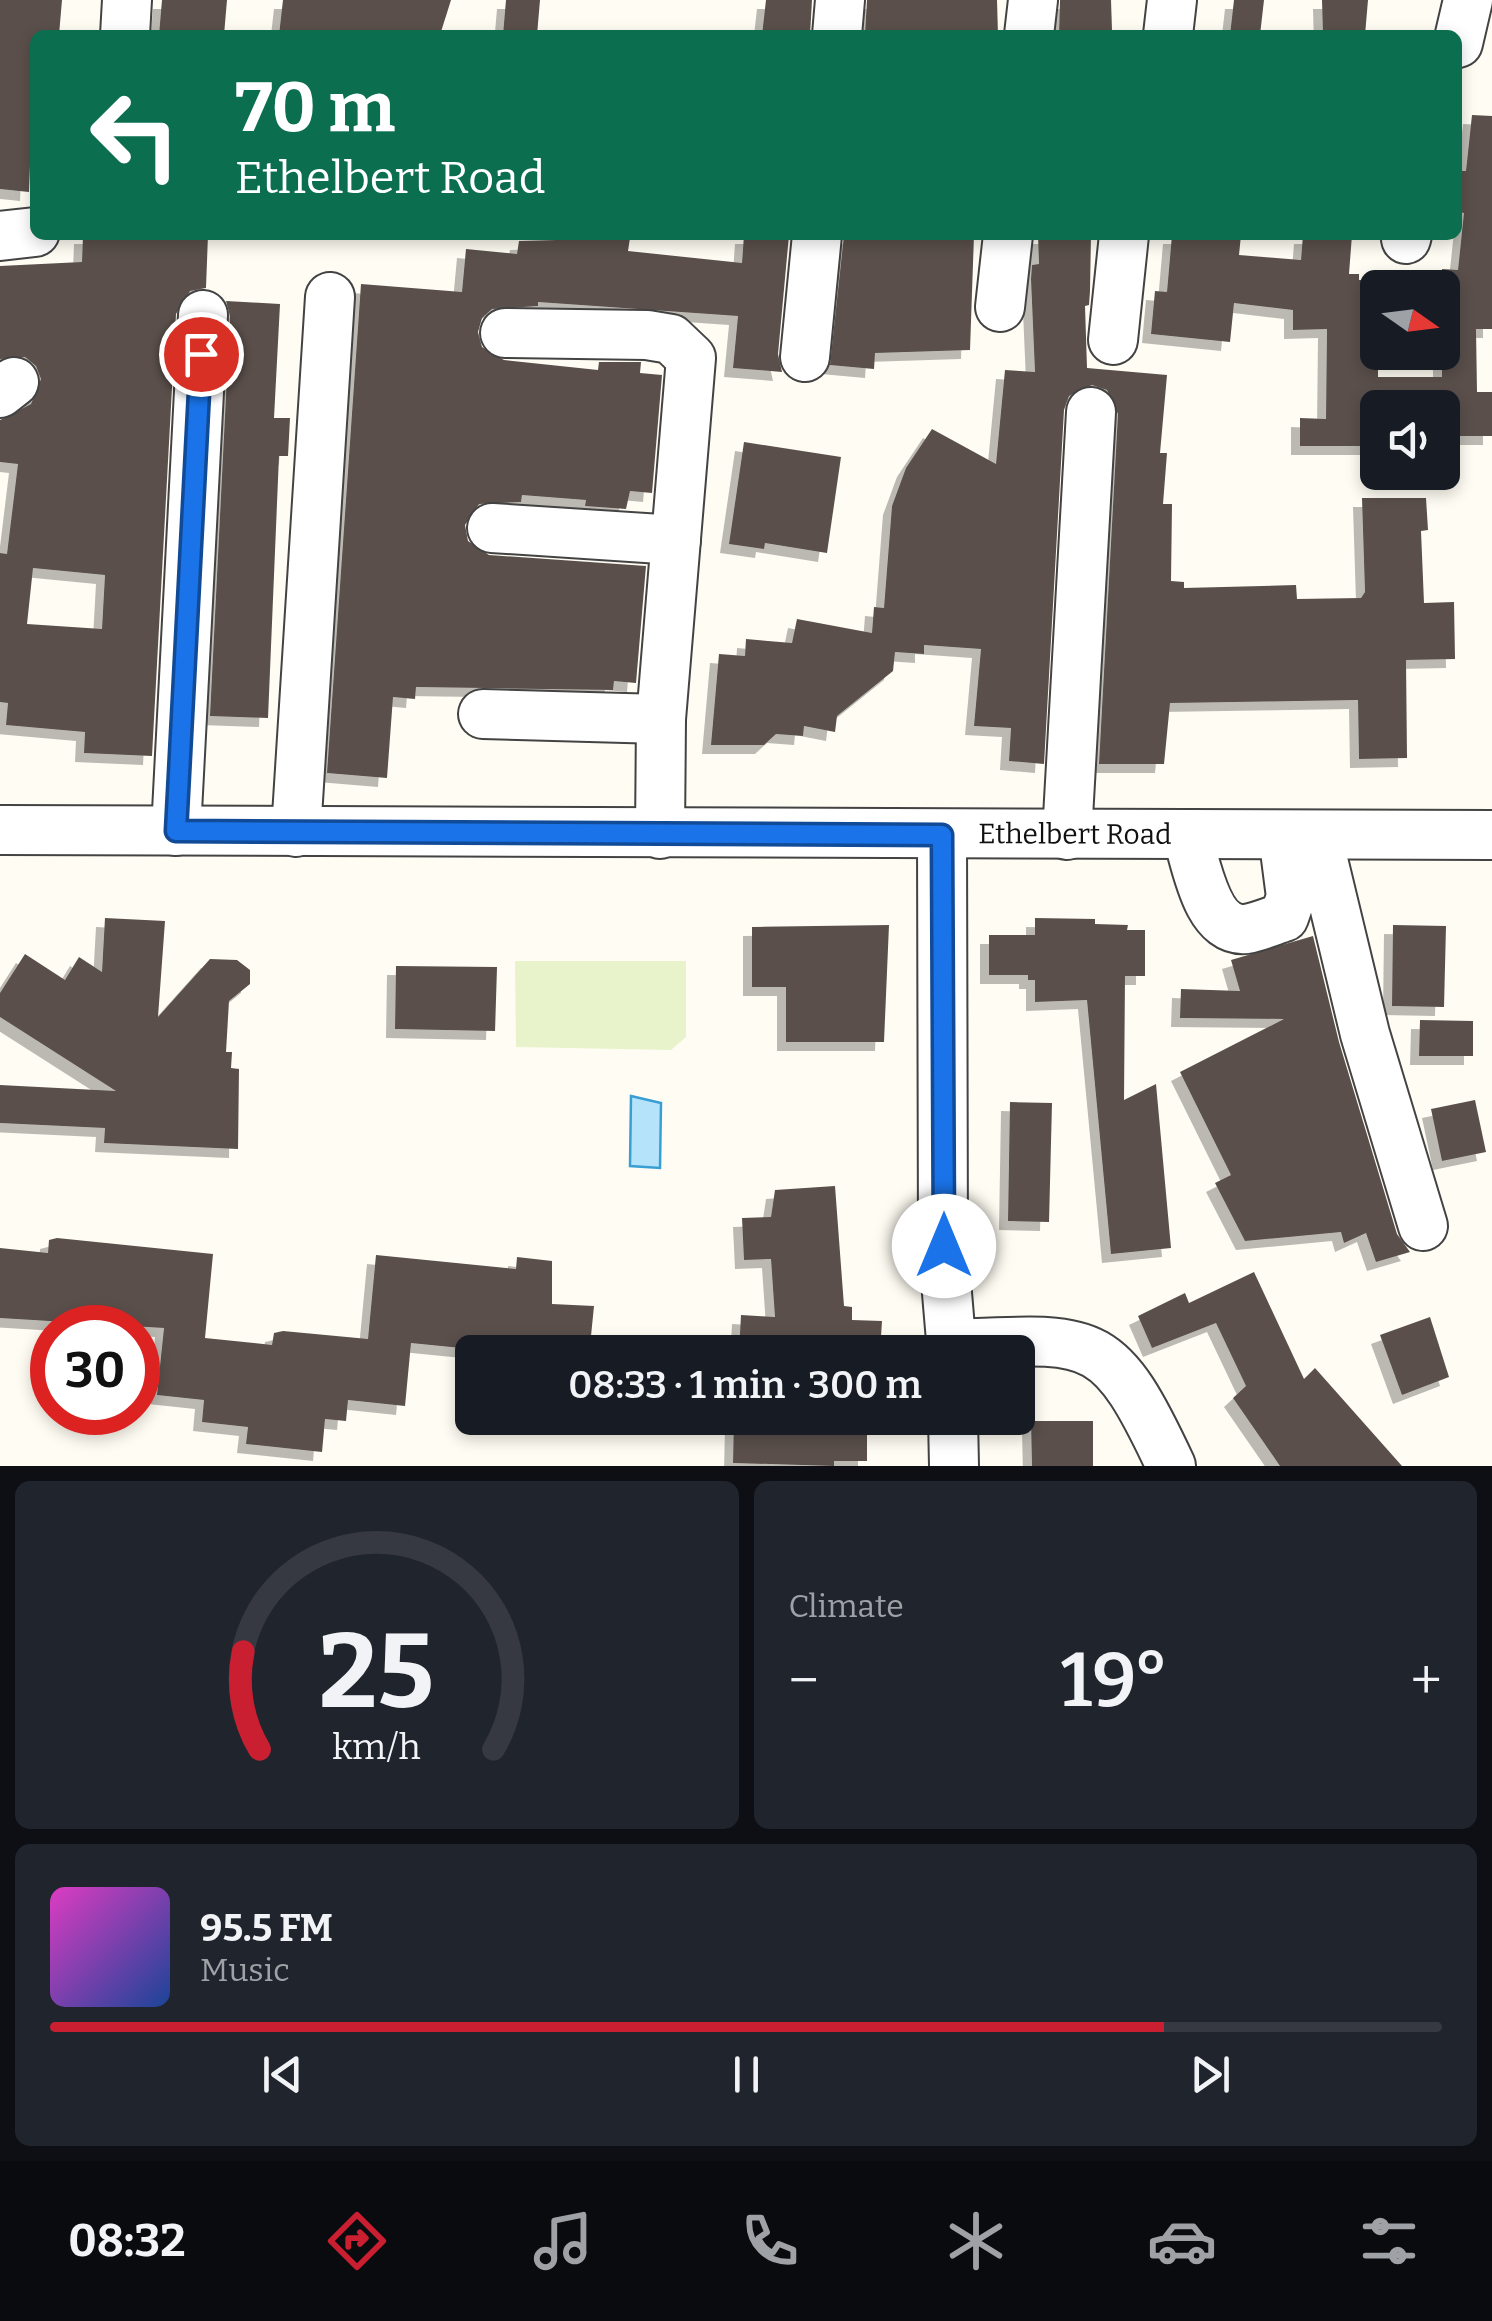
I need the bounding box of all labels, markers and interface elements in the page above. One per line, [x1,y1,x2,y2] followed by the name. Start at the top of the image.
[235,66,395,150] text: 70 m
[70,70,200,200] icon: left
[235,151,545,205] text: Ethelbert Road
[1360,270,1460,370] north arrow
[1360,270,1460,490] map controls
[159,312,244,397] pin
[174,327,229,382] icon: arrive
[1360,390,1460,490] button: sound
[978,817,1172,851] street label: Ethelbert Road
[892,1194,996,1298] position arrow
[30,1305,160,1435] speed limit sign: 30
[568,1362,922,1408] text: 08:33 · 1 min · 300 m
[789,1587,904,1625] text: Climate
[319,1610,434,1735] text: 25
[1061,1636,1169,1726] text: 19°
[789,1648,819,1714] text: −
[1411,1648,1442,1714] text: +
[333,1726,421,1768] text: km/h
[200,1905,333,1951] text: 95.5 FM
[200,1951,290,1989] text: Music
[255,2047,310,2102] icon: previous
[719,2047,774,2102] icon: pause
[1183,2047,1238,2102] icon: next
[322,2206,392,2276] icon: directions
[528,2206,598,2276] icon: music
[735,2206,805,2276] icon: phone
[941,2206,1011,2276] icon: climate
[1147,2206,1217,2276] icon: car
[1354,2206,1424,2276] icon: filters
[68,2214,186,2268] text: 08:32

